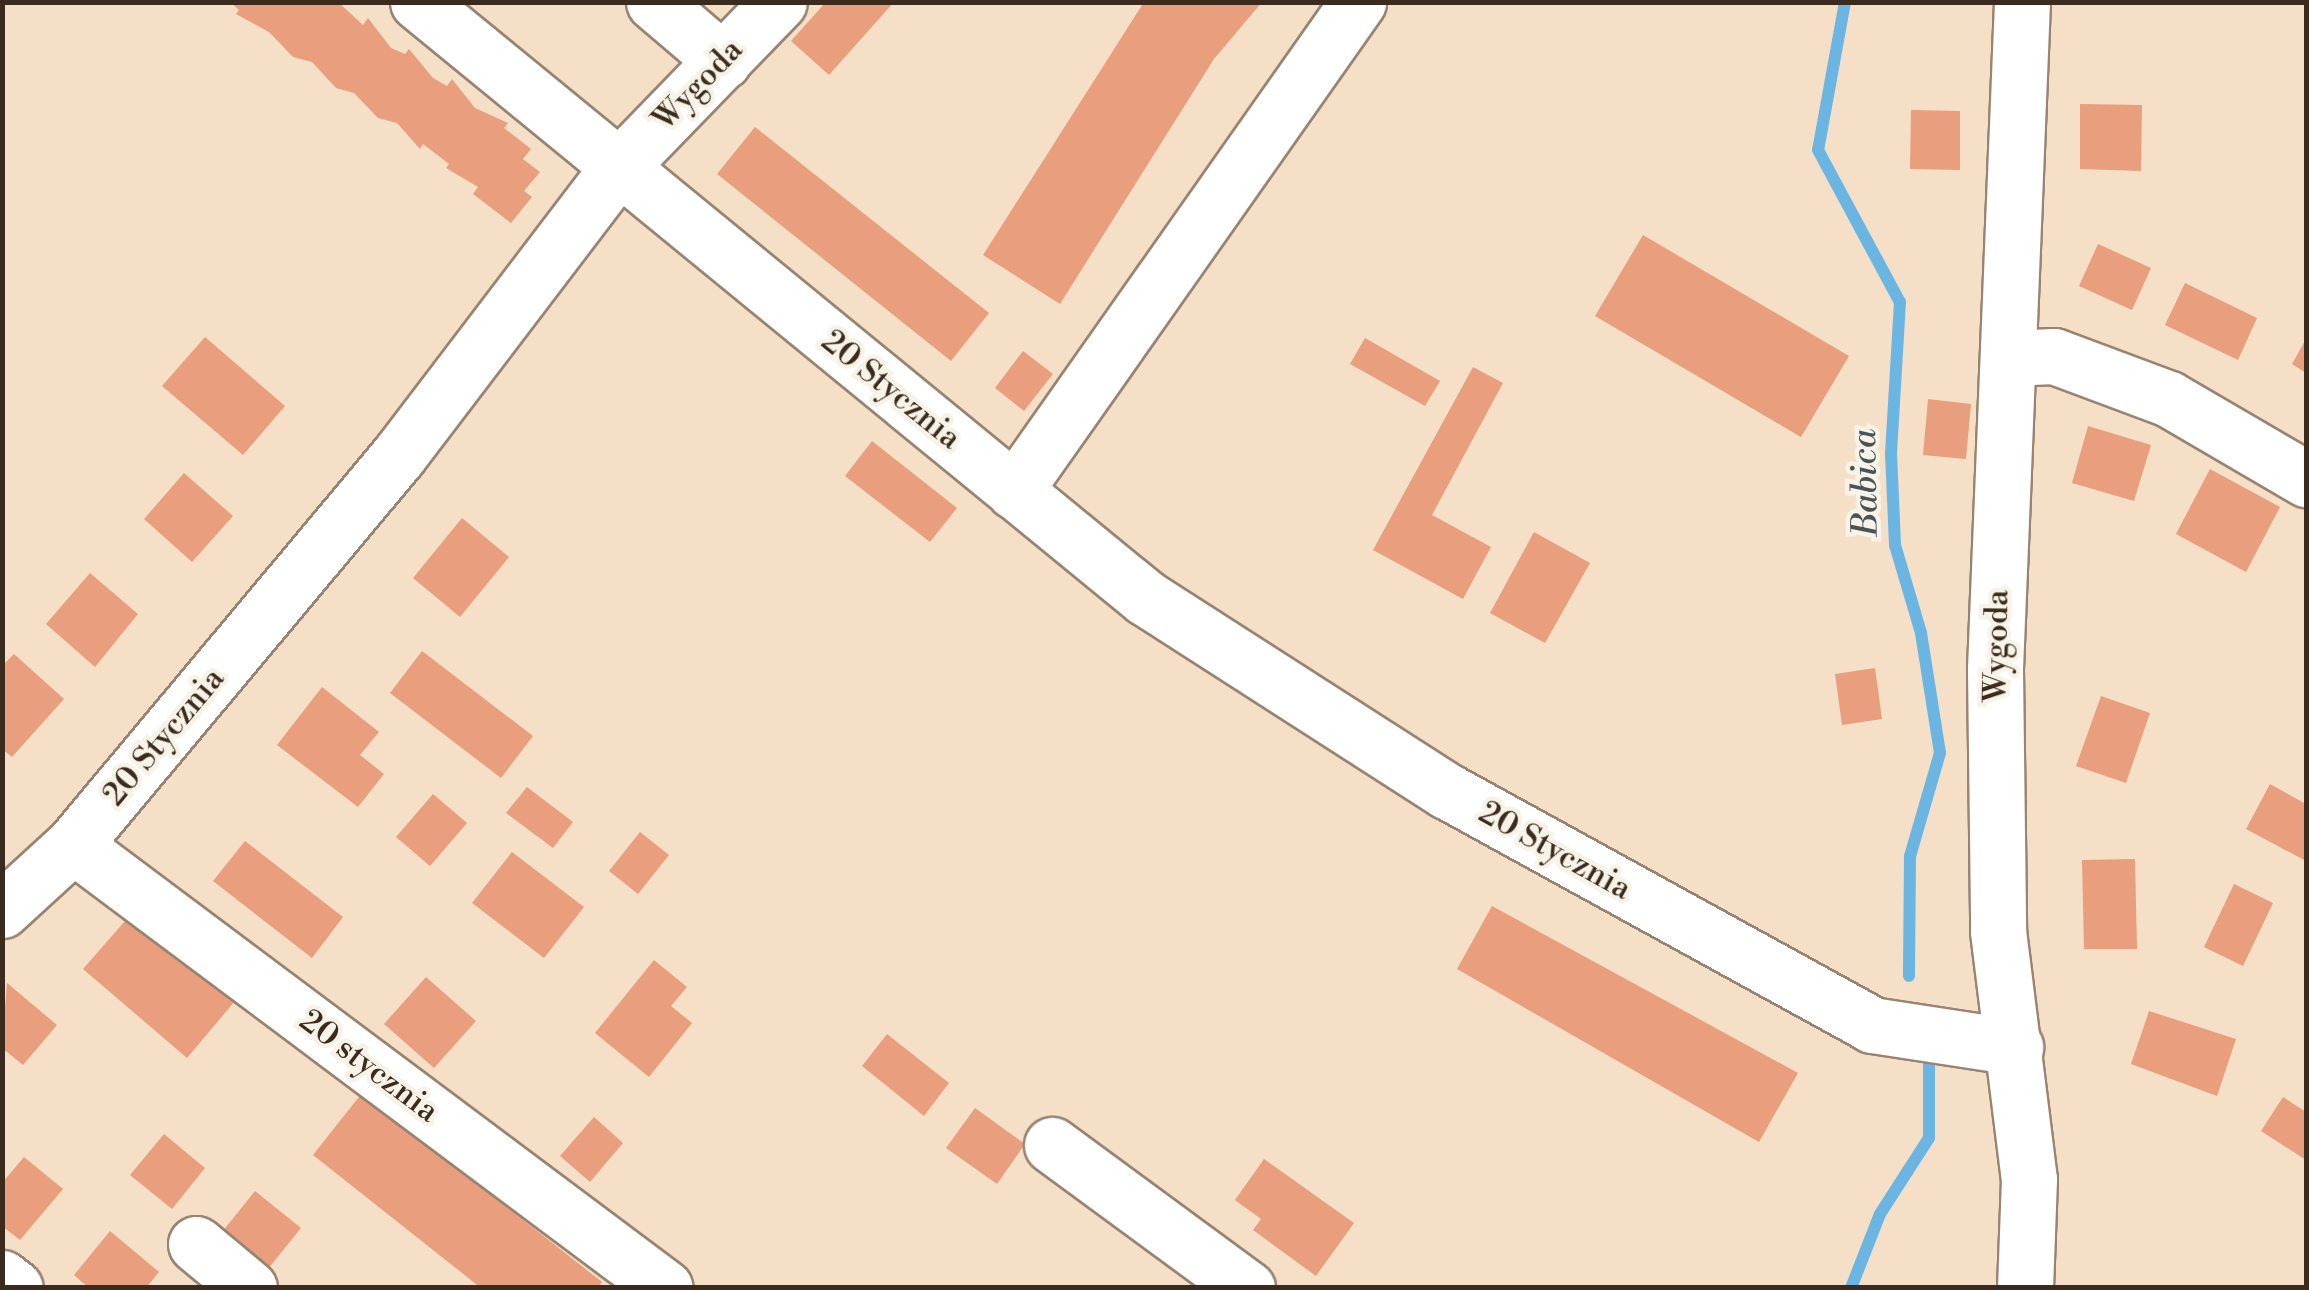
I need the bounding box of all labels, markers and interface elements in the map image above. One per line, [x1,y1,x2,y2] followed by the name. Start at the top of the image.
[645,31,751,139] street label: Wygoda
[814,322,968,458] street label: 20 Stycznia
[1844,429,1888,537] water label: Babica
[1977,589,2017,703] street label: Wygoda
[95,660,233,814] street label: 20 Stycznia
[1472,794,1638,908] street label: 20 Stycznia
[292,1001,446,1131] street label: 20 stycznia

